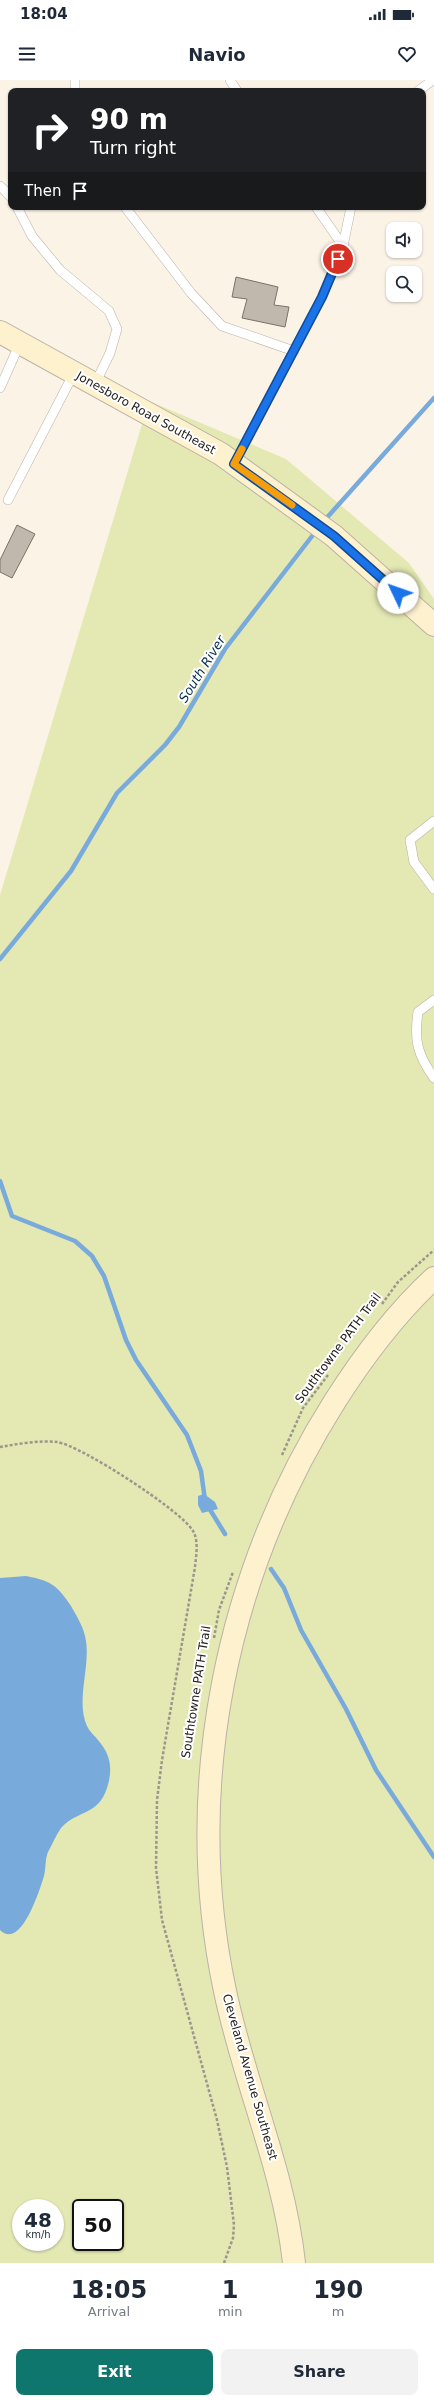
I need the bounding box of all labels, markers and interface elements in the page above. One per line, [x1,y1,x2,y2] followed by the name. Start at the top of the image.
[20,5,68,23] text: 18:04
[16,43,38,65] icon: menu
[396,43,418,65] icon: heart
[188,44,246,65] text: Navio
[90,103,168,136] text: 90 m
[24,104,76,156] icon: right
[90,137,176,158] text: Turn right
[69,180,91,202] icon: arrive
[24,182,61,200] text: Then
[386,222,422,302] map controls
[386,222,422,258] button: sound
[321,242,355,276] pin
[327,248,349,270] icon: arrive
[386,266,422,302] button: search
[73,368,218,457] street label: Jonesboro Road Southeast
[377,572,419,614] position arrow
[176,632,229,705] water label: South River
[292,1290,384,1406] street label: Southtowne PATH Trail
[179,1625,213,1759] street label: Southtowne PATH Trail
[220,1992,281,2162] street label: Cleveland Avenue Southeast
[72,2199,124,2251] speed limit sign: 50
[24,2208,52,2232] text: 48
[25,2229,51,2240] text: km/h
[71,2276,147,2304] text: 18:05
[222,2276,238,2304] text: 1
[313,2276,363,2304] text: 190
[88,2304,130,2319] text: Arrival
[218,2304,242,2319] text: min
[332,2304,345,2319] text: m
[16,2349,213,2395] button: Exit
[221,2349,418,2395] button: Share

